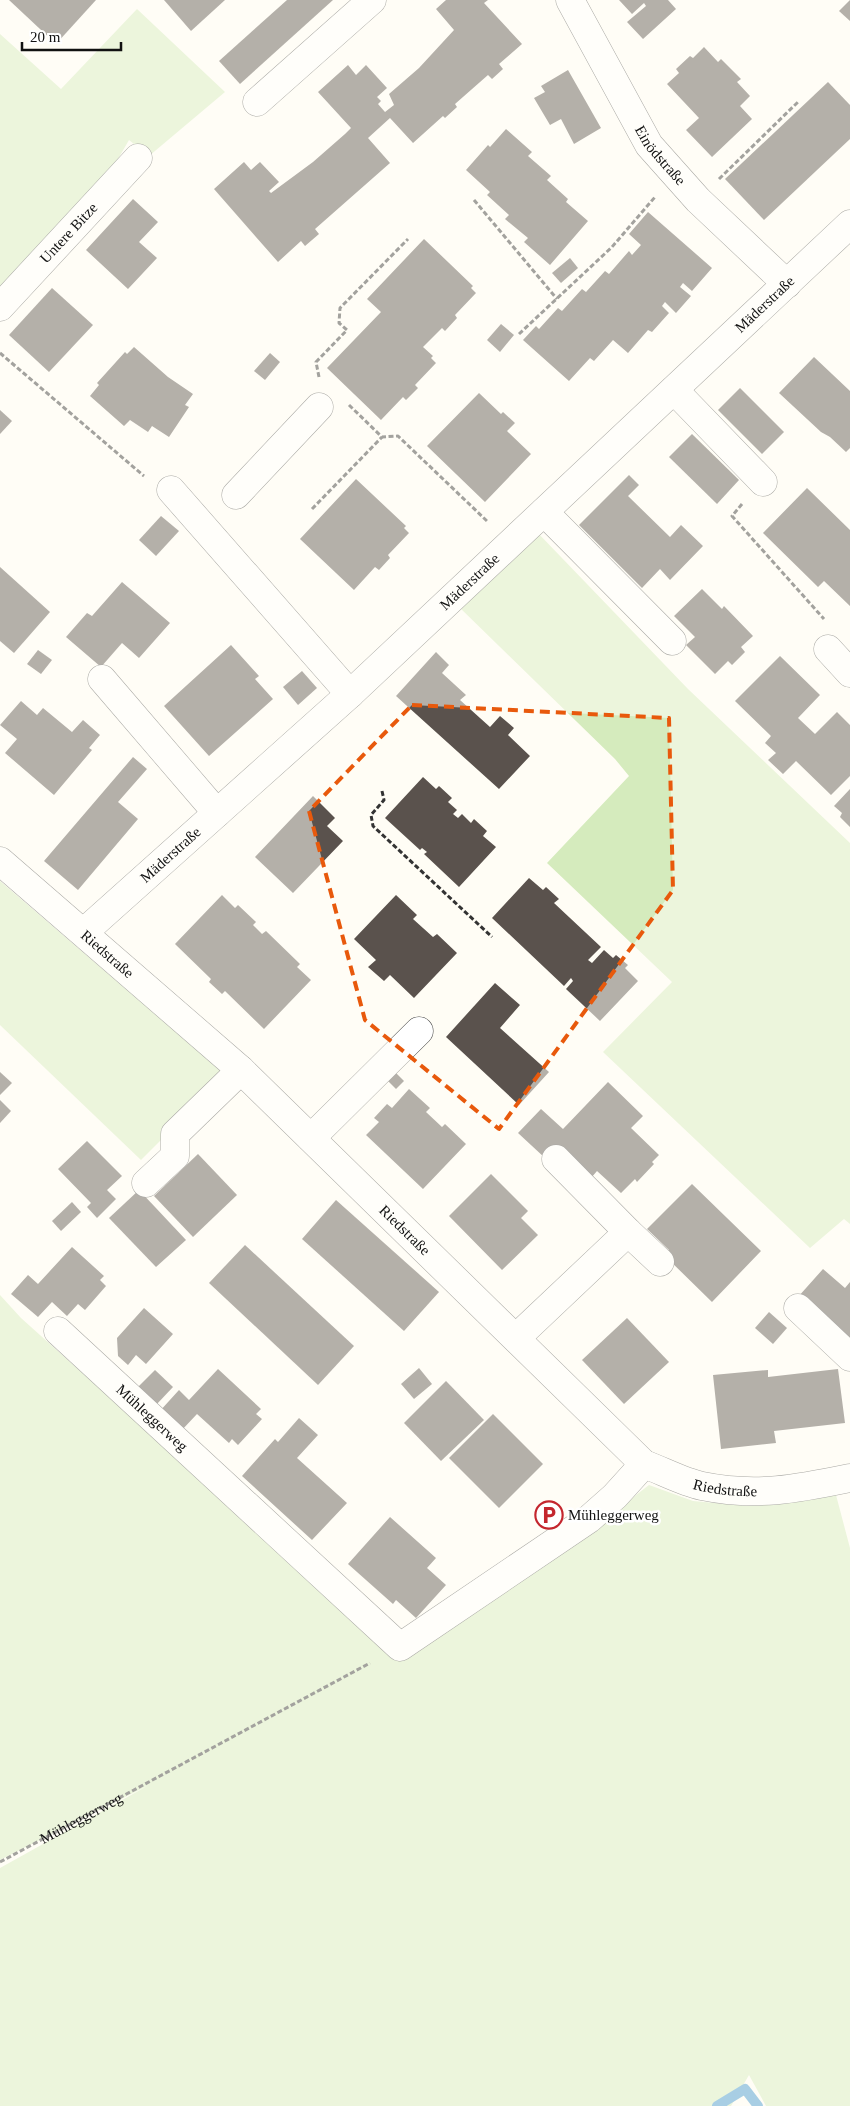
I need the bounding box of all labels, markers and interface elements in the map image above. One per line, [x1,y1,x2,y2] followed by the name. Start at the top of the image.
[22,20,121,52] scale bar
[30,29,61,45] text: 20 m
[632,123,689,188] street label: Einödstraße
[37,199,101,266] street label: Untere Bitze
[732,272,798,336] street label: Mäderstraße
[437,550,503,613] street label: Mäderstraße
[137,823,204,886] street label: Mäderstraße
[78,927,137,981] street label: Riedstraße
[376,1202,434,1258] street label: Riedstraße
[113,1381,191,1455] street label: Mühleggerweg
[692,1476,757,1499] street label: Riedstraße
[534,1500,564,1530] parking icon: Mühleggerweg
[568,1507,659,1523] place label: Mühleggerweg
[37,1790,125,1847] street label: Mühleggerweg

